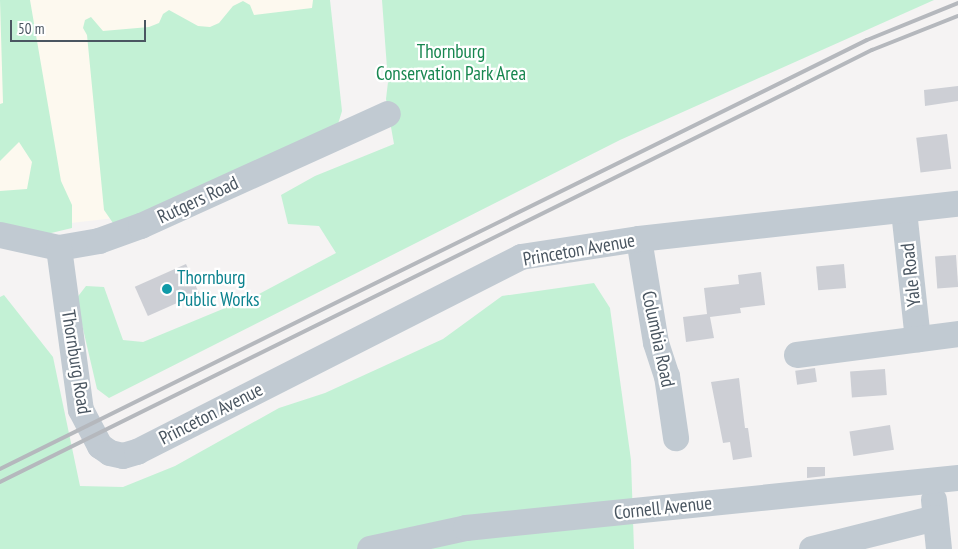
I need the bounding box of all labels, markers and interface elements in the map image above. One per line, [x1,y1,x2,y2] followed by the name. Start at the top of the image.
[12,10,149,42] scale bar
[18,19,44,38] text: 50 m
[376,41,526,85] park label: Thornburg Conservation Park Area
[154,171,242,229] street label: Rutgers Road
[521,229,637,271] street label: Princeton Avenue
[896,242,926,308] street label: Yale Road
[177,267,260,311] place label: Thornburg Public Works
[161,283,173,295] marker: Thornburg Public Works
[637,289,679,389] street label: Columbia Road
[57,308,95,416] street label: Thornburg Road
[155,378,267,450] street label: Princeton Avenue
[613,492,713,524] street label: Cornell Avenue

